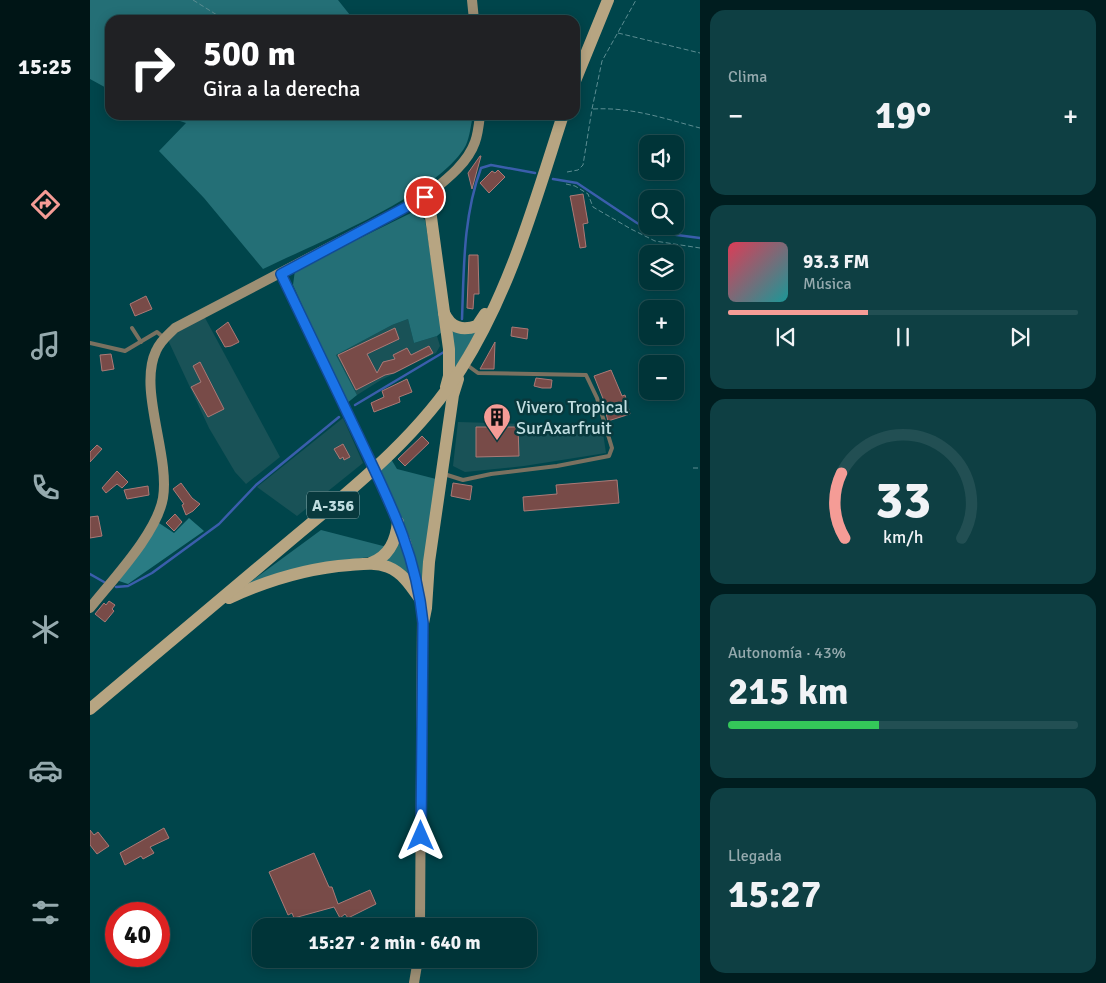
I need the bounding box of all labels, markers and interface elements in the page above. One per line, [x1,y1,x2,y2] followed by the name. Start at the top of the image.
[203,32,296,75] text: 500 m
[120,35,185,100] icon: right
[18,53,72,80] text: 15:25
[728,67,767,87] text: Clima
[203,75,360,102] text: Gira a la derecha
[875,92,931,139] text: 19°
[728,99,743,133] text: −
[1063,99,1078,133] text: +
[639,135,684,400] map controls
[639,135,684,180] button: sound
[404,176,446,218] pin
[411,183,439,211] icon: arrive
[28,187,63,222] icon: directions
[639,190,684,235] button: search
[639,245,684,290] button: layers
[803,250,869,274] text: 93.3 FM
[803,274,852,294] text: Música
[639,300,684,345] button: +
[772,323,800,351] icon: previous
[889,323,917,351] icon: pause
[1006,323,1034,351] icon: next
[28,328,63,363] icon: music
[639,355,684,400] button: −
[516,396,629,439] place label: Vivero Tropical SurAxarfruit
[482,402,512,441] building icon: Vivero Tropical SurAxarfruit
[875,468,931,532] text: 33
[28,470,63,505] icon: phone
[307,492,359,518] road number: A-356
[883,526,923,548] text: km/h
[28,612,63,647] icon: climate
[728,643,846,663] text: Autonomía · 43%
[728,668,849,715] text: 215 km
[28,753,63,788] icon: car
[394,809,446,861] position arrow
[728,846,782,866] text: Llegada
[728,871,821,918] text: 15:27
[28,895,63,930] icon: filters
[105,902,170,967] speed limit sign: 40
[308,931,481,955] text: 15:27 · 2 min · 640 m

